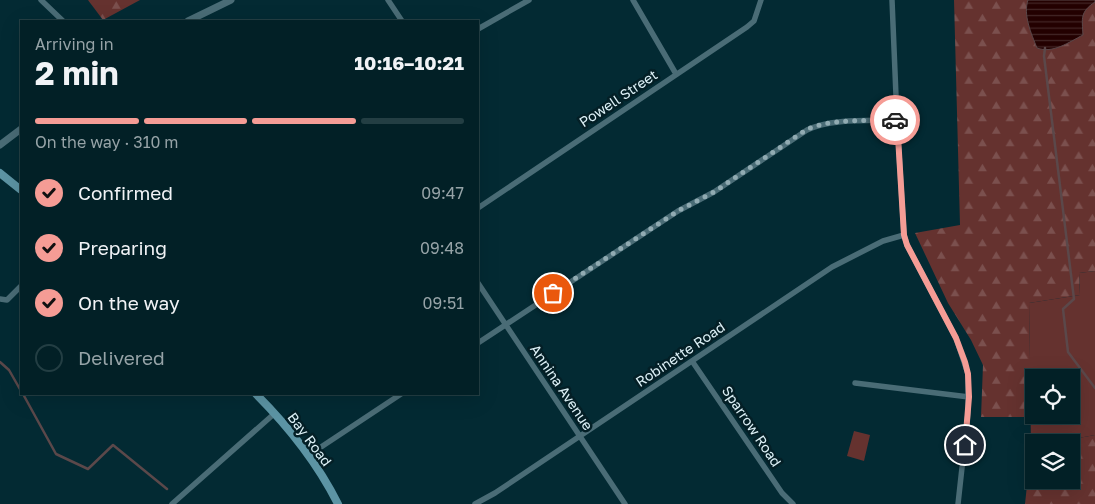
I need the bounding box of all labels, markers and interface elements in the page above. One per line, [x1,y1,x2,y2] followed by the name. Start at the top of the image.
[35,34,114,54] text: Arriving in
[354,51,464,74] text: 10:16–10:21
[35,54,119,92] text: 2 min
[576,66,660,130] street label: Powell Street
[870,95,920,145] courier
[881,106,909,134] icon: car
[35,132,179,152] text: On the way · 310 m
[35,179,63,207] icon: check
[78,181,173,204] text: Confirmed
[421,183,464,203] text: 09:47
[35,234,63,262] icon: check
[78,236,167,259] text: Preparing
[420,238,464,258] text: 09:48
[532,272,574,314] pin
[539,279,567,307] icon: bag
[35,289,63,317] icon: check
[78,291,180,314] text: On the way
[423,293,464,313] text: 09:51
[632,318,728,390] street label: Robinette Road
[527,341,597,433] street label: Annina Avenue
[78,346,165,369] text: Delivered
[1025,369,1080,489] map controls
[1025,369,1080,424] button: locate
[719,382,785,470] street label: Sparrow Road
[284,409,336,469] street label: Bay Road
[944,424,986,466] pin
[951,431,979,459] icon: home
[1025,434,1080,489] button: layers

